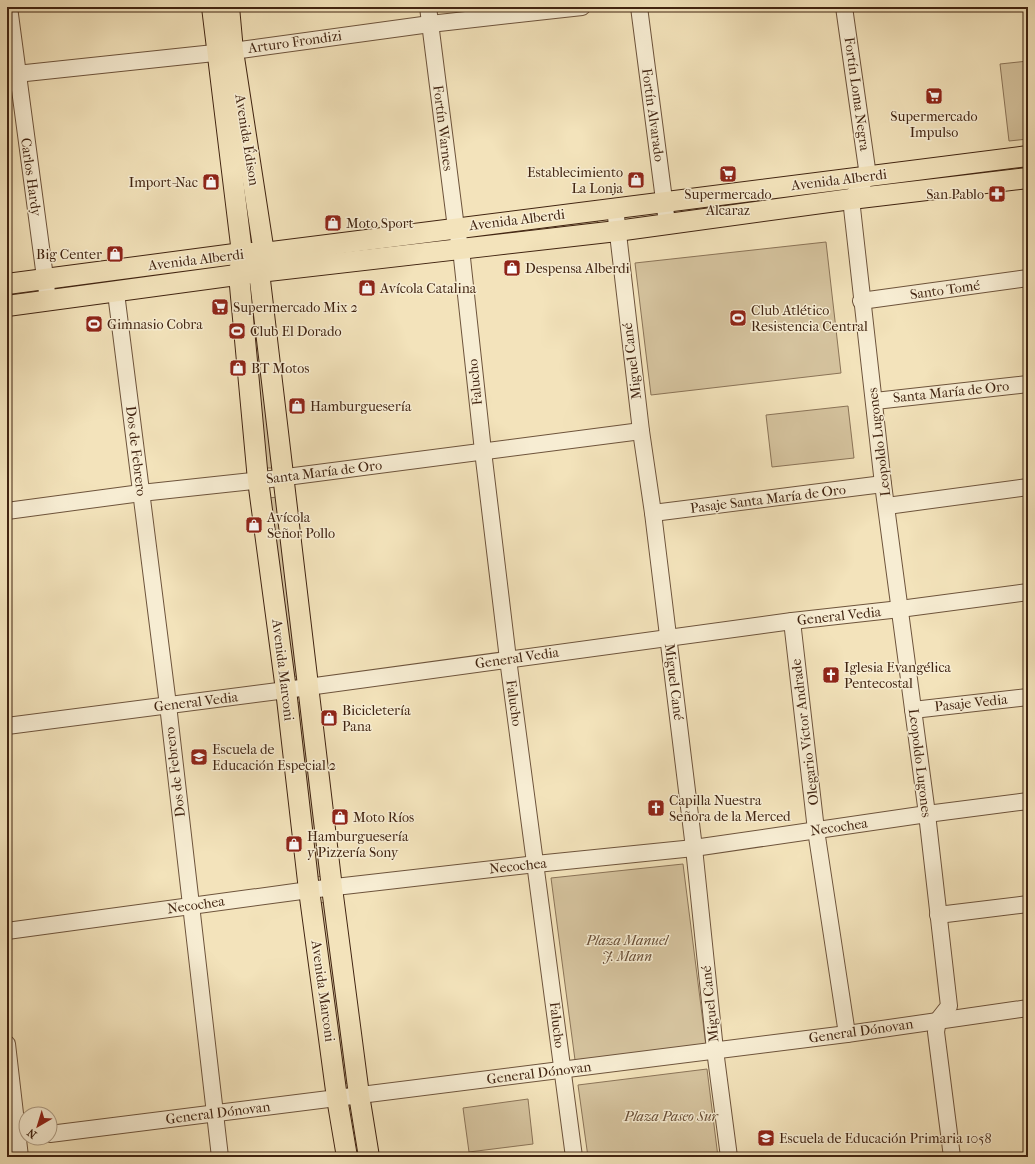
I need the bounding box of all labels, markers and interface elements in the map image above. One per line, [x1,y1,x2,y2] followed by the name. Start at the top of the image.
[246,27,343,57] street label: Arturo Frondizi
[841,36,873,152] street label: Fortín Loma Negra
[638,67,668,163] street label: Fortín Alvarado
[429,84,457,172] street label: Fortín Warnes
[924,86,944,106] supermarket icon: Supermercado Impulso
[231,92,264,187] street label: Avenida Édison
[890,108,978,141] place label: Supermercado Impulso
[17,137,45,218] street label: Carlos Hardy
[527,164,624,197] place label: Establecimiento La Lonja
[718,164,738,184] supermarket icon: Supermercado Alcaraz
[789,166,888,194] street label: Avenida Alberdi
[626,170,646,190] shop icon: Establecimiento La Lonja
[201,172,221,192] shop icon: Import-Nac
[129,174,198,191] place label: Import-Nac
[987,184,1007,204] pharmacy icon: San Pablo
[684,186,772,219] place label: Supermercado Alcaraz
[926,186,984,203] place label: San Pablo
[467,206,566,234] street label: Avenida Alberdi
[323,213,343,233] shop icon: Moto Sport
[346,215,414,232] place label: Moto Sport
[105,244,125,264] shop icon: Big Center
[36,246,102,263] place label: Big Center
[146,246,245,274] street label: Avenida Alberdi
[502,258,522,278] shop icon: Despensa Alberdi
[525,260,630,277] place label: Despensa Alberdi
[909,277,981,303] street label: Santo Tomé
[357,278,377,298] shop icon: Avícola Catalina
[379,280,477,297] place label: Avícola Catalina
[210,297,230,317] supermarket icon: Supermercado Mix 2
[233,299,358,316] place label: Supermercado Mix 2
[751,302,868,335] place label: Club Atlético Resistencia Central
[728,308,748,328] sports icon: Club Atlético Resistencia Central
[84,314,104,334] sports icon: Gimnasio Cobra
[107,316,203,333] place label: Gimnasio Cobra
[227,321,247,341] sports icon: Club El Dorado
[619,322,645,400] street label: Miguel Cané
[250,323,342,340] place label: Club El Dorado
[228,358,248,378] shop icon: BT Motos
[464,358,486,406] street label: Falucho
[251,360,309,377] place label: BT Motos
[892,377,1010,407] street label: Santa María de Oro
[864,387,894,497] street label: Leopoldo Lugones
[287,396,307,416] shop icon: Hamburguesería
[310,398,412,415] place label: Hamburguesería
[122,405,150,497] street label: Dos de Febrero
[265,456,383,488] street label: Santa María de Oro
[689,481,847,517] street label: Pasaje Santa María de Oro
[266,509,335,542] place label: Avícola Señor Pollo
[244,515,264,535] shop icon: Avícola Señor Pollo
[796,603,882,629] street label: General Vedia
[268,617,298,722] street label: Avenida Marconi
[661,643,687,721] street label: Miguel Cané
[474,644,561,672] street label: General Vedia
[788,658,822,806] street label: Olegario Víctor Andrade
[844,659,952,692] place label: Iglesia Evangélica Pentecostal
[821,665,841,685] church icon: Iglesia Evangélica Pentecostal
[502,679,526,727] street label: Falucho
[153,688,240,716] street label: General Vedia
[934,691,1009,715] street label: Pasaje Vedia
[342,702,411,735] place label: Bicicletería Pana
[319,708,339,728] shop icon: Bicicletería Pana
[905,708,935,818] street label: Leopoldo Lugones
[161,726,189,818] street label: Dos de Febrero
[212,741,336,774] place label: Escuela de Educación Especial 2
[189,747,209,767] school or university icon: Escuela de Educación Especial 2
[669,792,791,825] place label: Capilla Nuestra Señora de la Merced
[646,798,666,818] church icon: Capilla Nuestra Señora de la Merced
[330,807,350,827] shop icon: Moto Ríos
[353,809,414,826] place label: Moto Ríos
[809,814,869,839] street label: Necochea
[307,828,409,861] place label: Hamburguesería y Pizzería Sony
[284,834,304,854] shop icon: Hamburguesería y Pizzería Sony
[488,854,548,877] street label: Necochea
[166,892,226,917] street label: Necochea
[585,932,670,965] park label: Plaza Manuel J. Mann
[307,938,339,1043] street label: Avenida Marconi
[698,965,722,1043] street label: Miguel Cané
[546,1001,568,1049] street label: Falucho
[808,1015,914,1047] street label: General Dónovan
[486,1058,592,1088] street label: General Dónovan
[165,1098,271,1128] street label: General Dónovan
[18,1106,58,1146] north arrow
[623,1108,720,1125] park label: Plaza Paseo Sur
[24,1125,39,1141] text: N
[756,1128,776,1148] school or university icon: Escuela de Educación Primaria 1058
[779,1130,991,1147] place label: Escuela de Educación Primaria 1058

